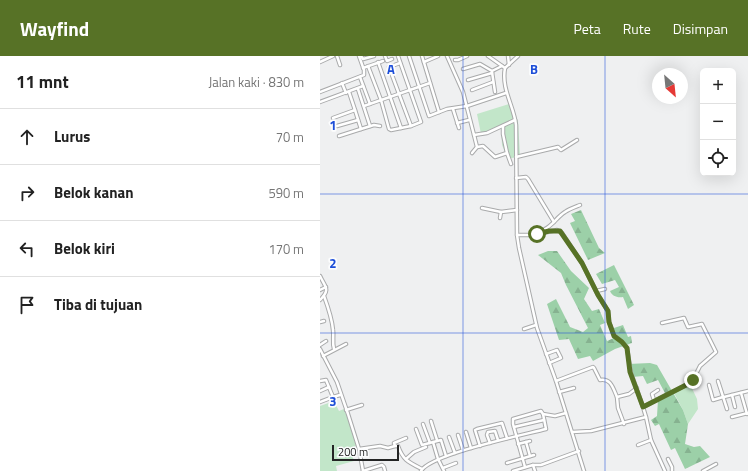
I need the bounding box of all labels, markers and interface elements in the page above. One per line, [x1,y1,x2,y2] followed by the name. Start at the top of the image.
[20,14,89,43] text: Wayfind
[574,18,601,39] text: Peta
[623,18,651,39] text: Rute
[673,18,728,39] text: Disimpan
[387,59,395,79] text: A
[530,59,538,79] text: B
[652,68,688,104] north arrow
[700,68,736,176] map controls
[700,68,736,104] button: +
[16,69,69,95] text: 11 mnt
[208,72,304,92] text: Jalan kaki · 830 m
[700,104,736,140] button: −
[329,115,337,135] text: 1
[54,125,90,148] text: Lurus
[16,126,38,148] icon: ahead
[276,127,304,147] text: 70 m
[700,140,736,176] button: locate
[54,181,134,204] text: Belok kanan
[16,182,38,204] icon: right
[268,183,304,203] text: 590 m
[528,225,546,243] route start
[54,237,115,260] text: Belok kiri
[16,238,38,260] icon: left
[268,239,304,259] text: 170 m
[329,253,337,273] text: 2
[54,293,142,316] text: Tiba di tujuan
[16,294,38,316] icon: arrive
[684,371,702,389] route end
[329,391,337,411] text: 3
[332,443,399,462] scale bar
[338,444,368,460] text: 200 m

